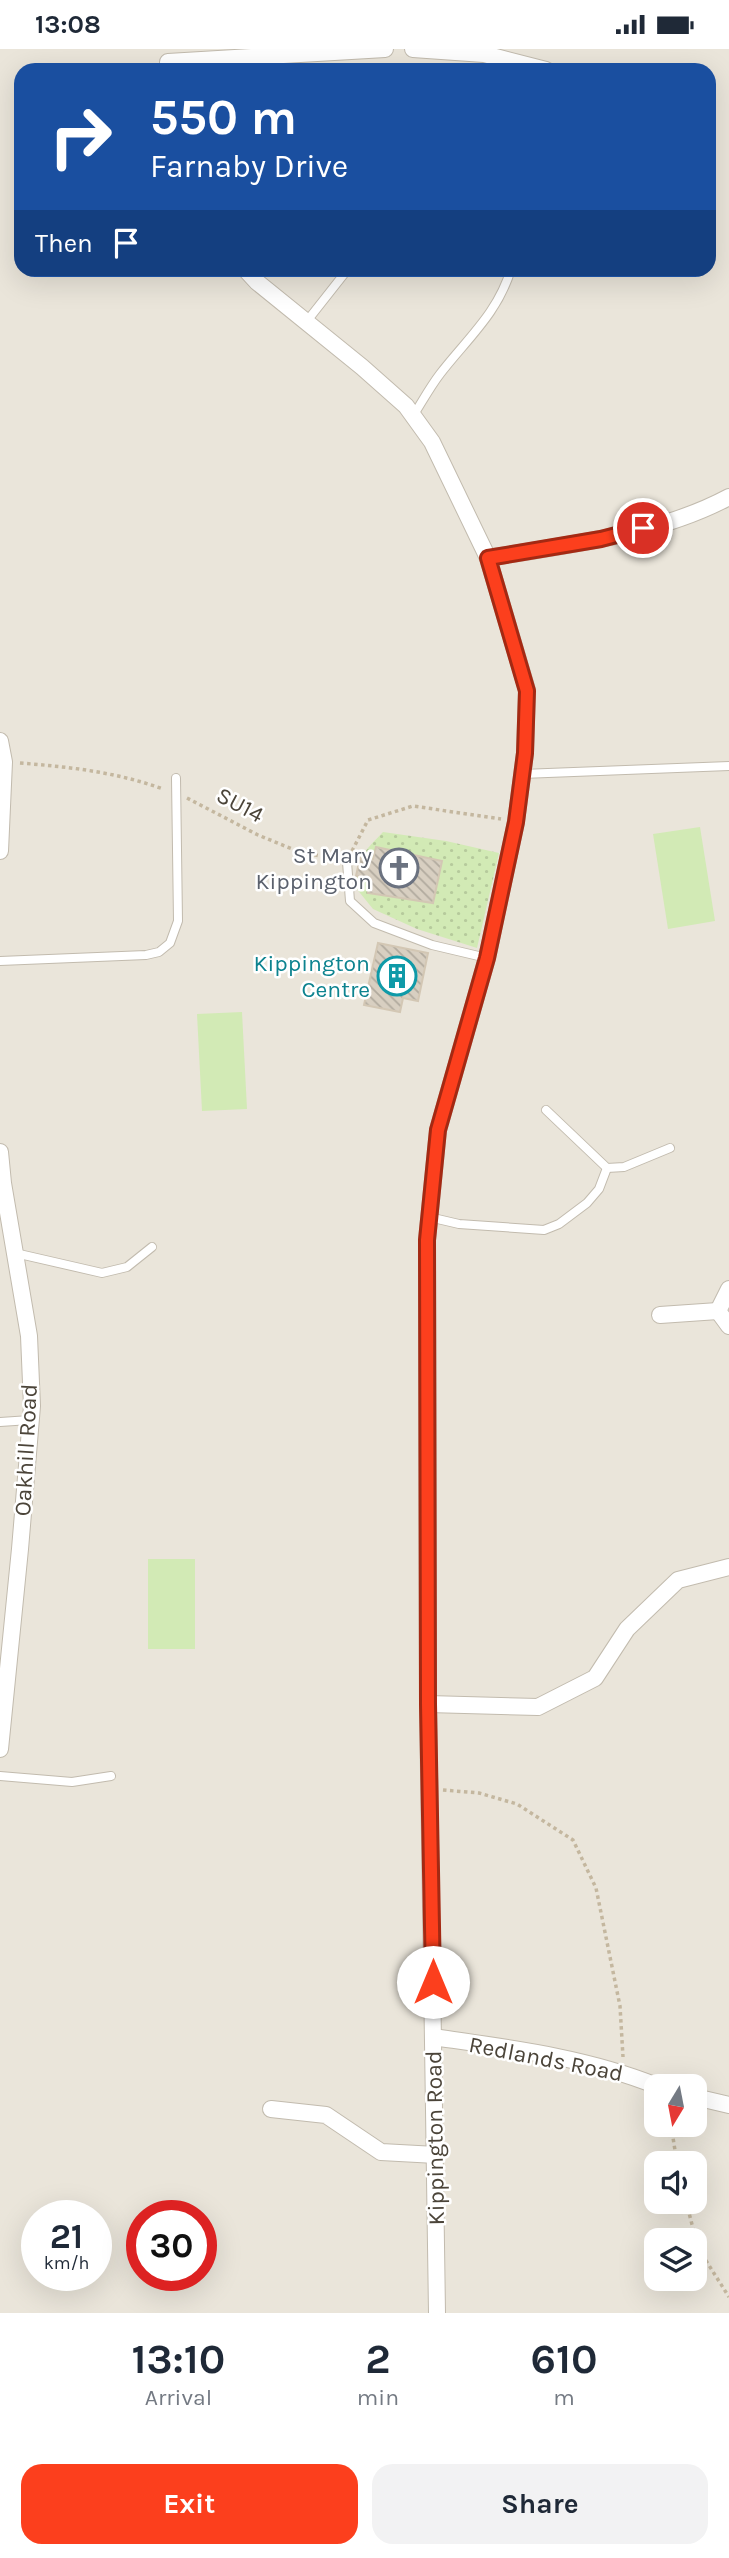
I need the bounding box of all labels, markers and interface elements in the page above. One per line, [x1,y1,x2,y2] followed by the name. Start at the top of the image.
[35,9,101,40] text: 13:08
[150,89,297,146] text: 550 m
[35,91,126,182] icon: right
[150,148,348,185] text: Farnaby Drive
[107,224,145,262] icon: arrive
[35,228,93,259] text: Then
[613,498,673,558] pin
[624,509,662,547] icon: arrive
[212,781,268,829] street label: SU14
[255,842,372,895] place label: St Mary Kippington
[378,847,420,889] church icon: St Mary Kippington
[253,950,370,1003] place label: Kippington Centre
[376,955,418,997] building icon: Kippington Centre
[9,1383,43,1517] street label: Oakhill Road
[396,1945,470,2019] position arrow
[467,2031,625,2087] street label: Redlands Road
[420,2050,450,2226] street label: Kippington Road
[644,2074,707,2137] north arrow
[644,2074,707,2291] map controls
[644,2151,707,2214] button: sound
[126,2200,217,2291] speed limit sign: 30
[50,2216,83,2257] text: 21
[644,2228,707,2291] button: layers
[44,2252,89,2274] text: km/h
[131,2334,225,2384] text: 13:10
[365,2334,391,2384] text: 2
[531,2334,598,2384] text: 610
[145,2384,212,2411] text: Arrival
[357,2384,399,2411] text: min
[553,2384,575,2411] text: m
[21,2464,358,2544] button: Exit
[372,2464,708,2544] button: Share

